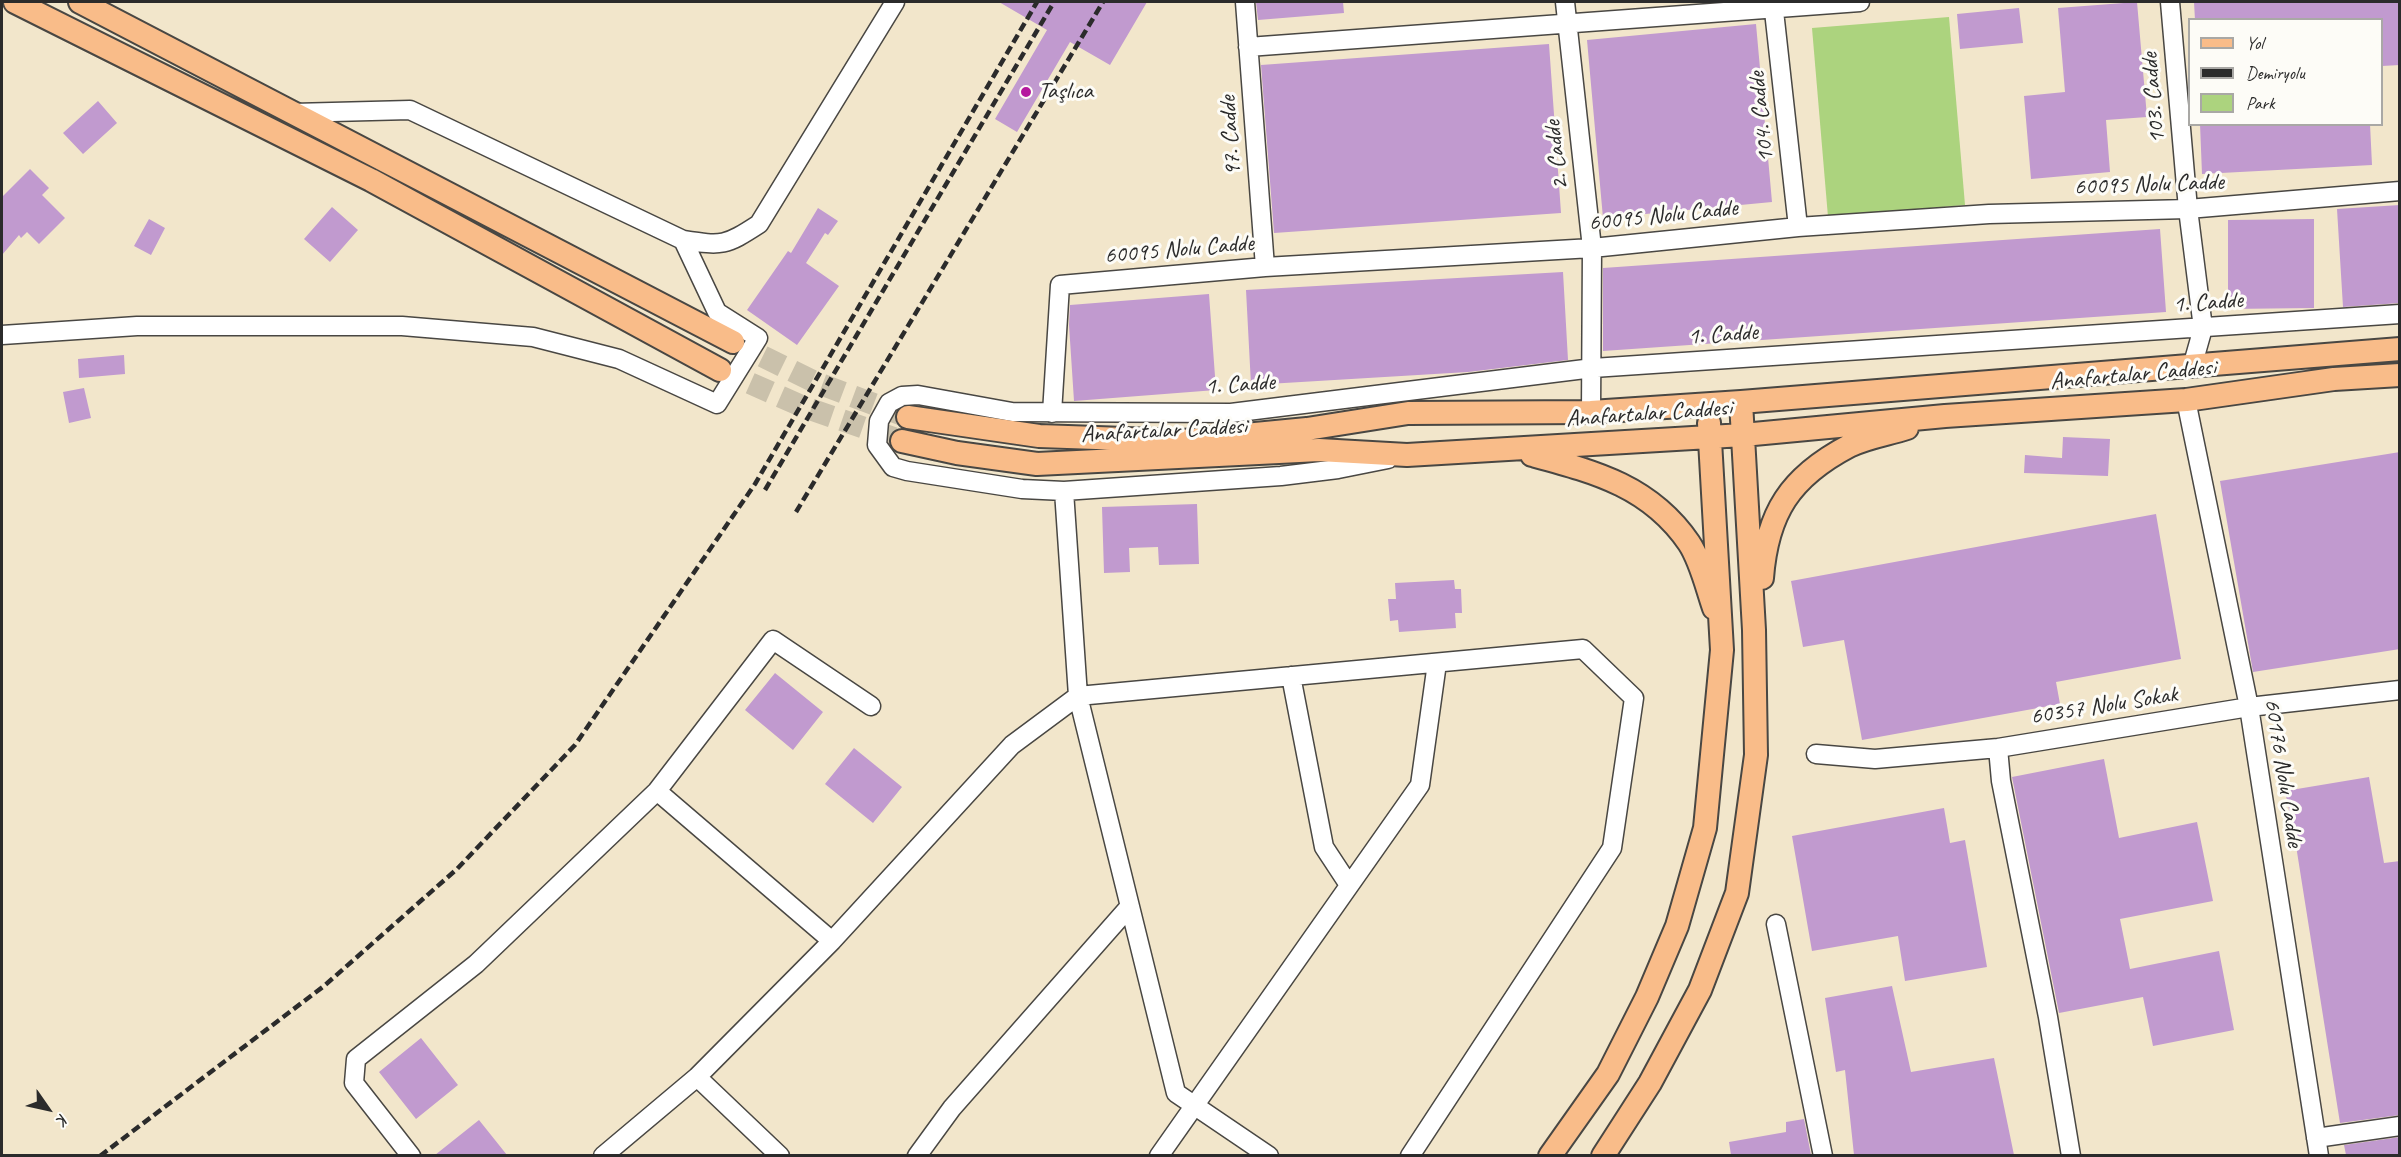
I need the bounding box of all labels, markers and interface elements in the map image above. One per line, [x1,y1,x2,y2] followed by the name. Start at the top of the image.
[2188,18,2383,126] legend
[2246,32,2263,54] text: Yol
[2136,51,2172,145] street label: 103. Cadde
[2246,62,2305,84] text: Demiryolu
[1743,70,1781,164] street label: 104. Cadde
[1038,78,1093,106] place label: Taşlıca
[1019,85,1033,99] marker: Taşlıca
[2246,92,2275,114] text: Park
[1214,95,1248,177] street label: 97. Cadde
[1538,119,1576,191] street label: 2. Cadde
[2074,168,2224,202] street label: 60095 Nolu Cadde
[1587,194,1739,238] street label: 60095 Nolu Cadde
[1103,229,1255,271] street label: 60095 Nolu Cadde
[2172,286,2244,320] street label: 1. Cadde
[1687,318,1759,352] street label: 1. Cadde
[2049,353,2217,397] street label: Anafartalar Caddesi
[1204,368,1276,402] street label: 1. Cadde
[1565,394,1733,434] street label: Anafartalar Caddesi
[1080,412,1248,450] street label: Anafartalar Caddesi
[2028,680,2180,732] street label: 60357 Nolu Sokak
[2257,697,2309,849] street label: 60176 Nolu Cadde
[18,1079,78,1139] north arrow
[52,1110,73,1128] text: K

